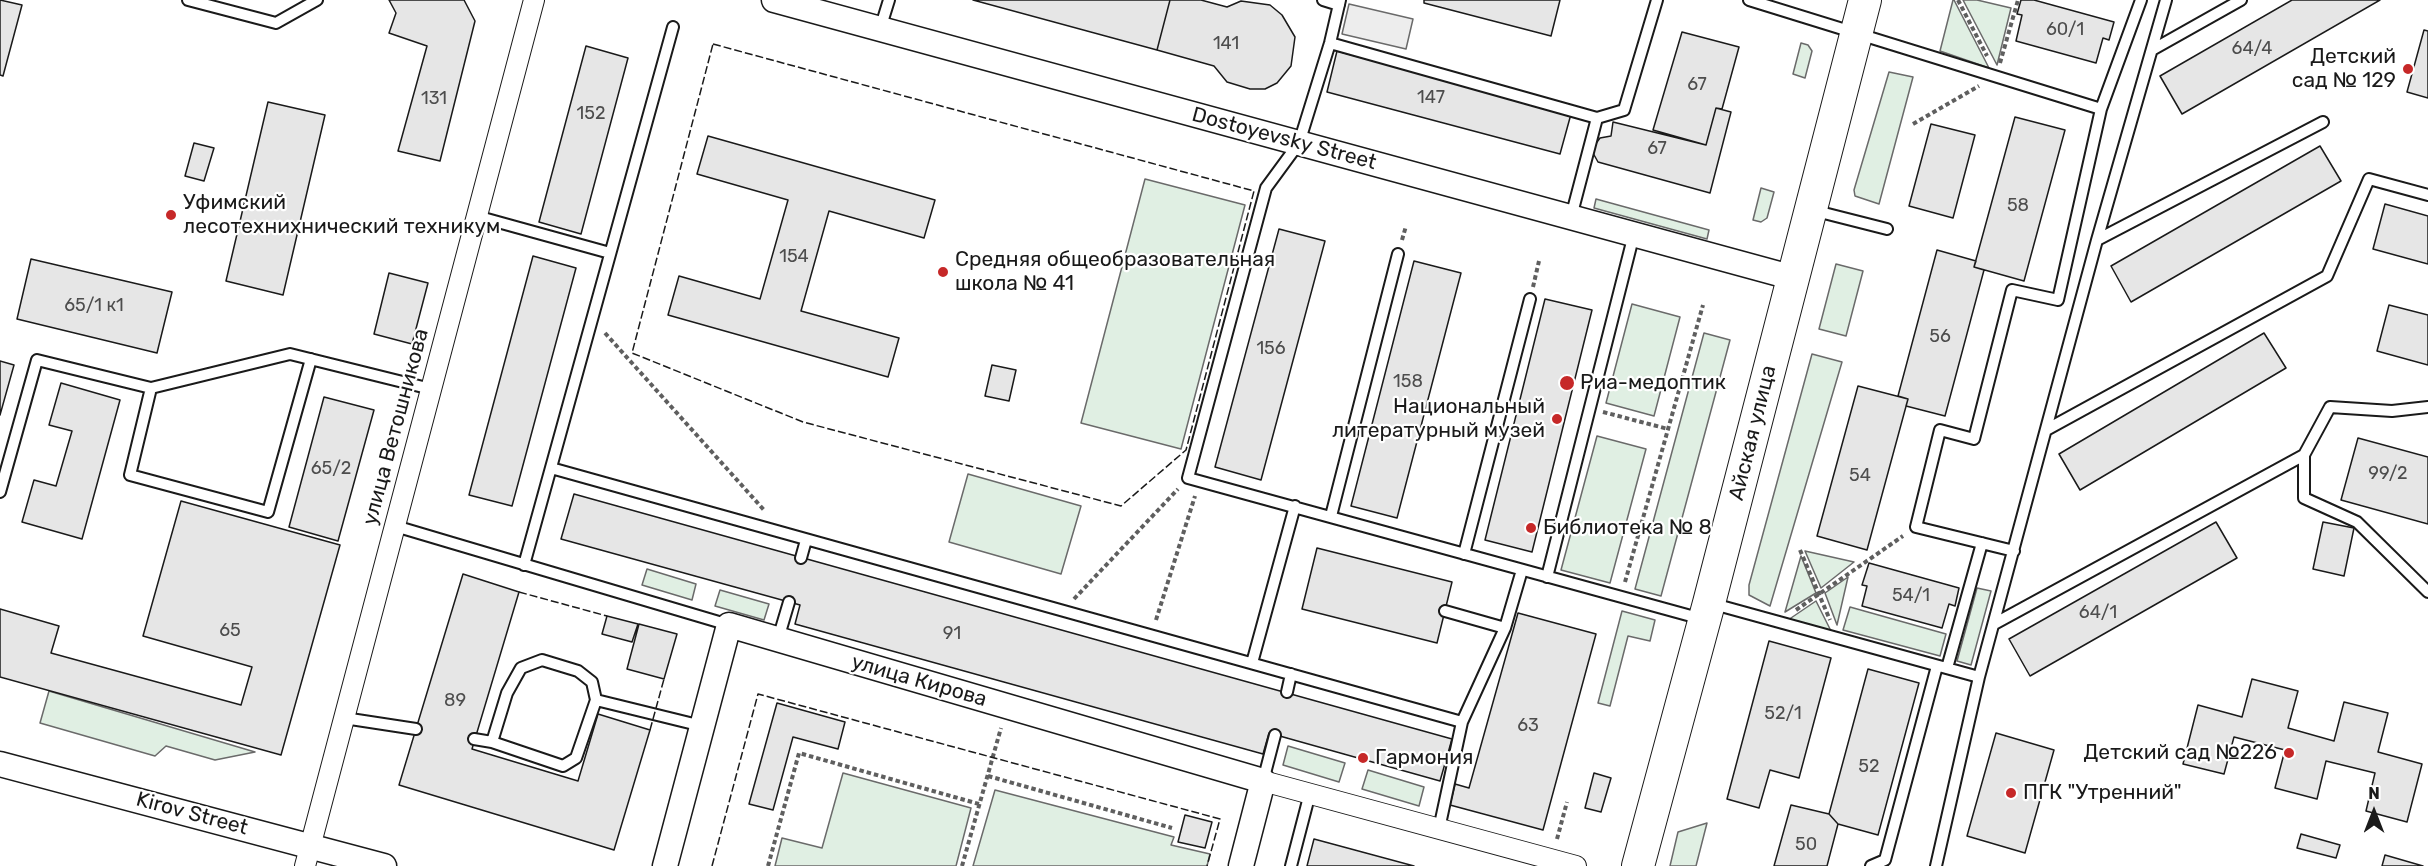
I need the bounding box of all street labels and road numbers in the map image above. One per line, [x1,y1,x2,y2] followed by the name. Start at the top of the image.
[1189,102,1379,176] street label: Dostoyevsky Street
[358,326,434,528] street label: улица Ветошникова
[1724,363,1782,503] street label: Айская улица
[848,650,990,712] street label: улица Кирова
[133,787,251,841] street label: Kirov Street

